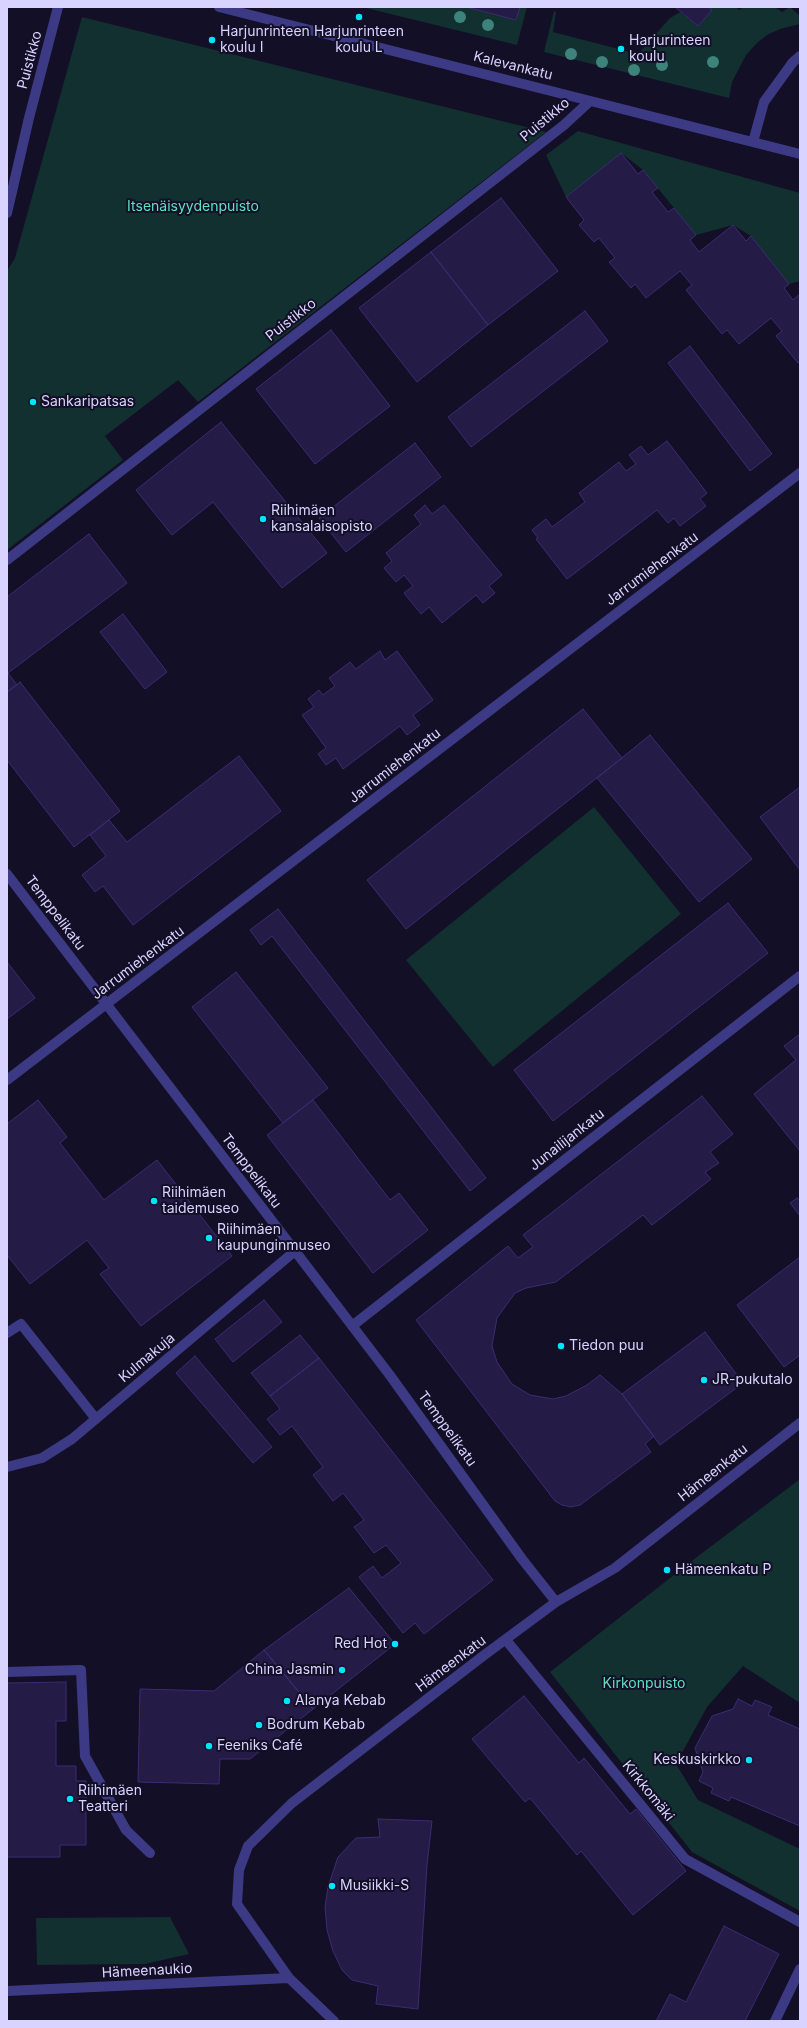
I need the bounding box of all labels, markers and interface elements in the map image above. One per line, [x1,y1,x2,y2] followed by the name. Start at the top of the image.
[354,12,364,22] marker: Harjunrinteen koulu L
[220,24,310,56] place label: Harjunrinteen koulu I
[314,24,404,56] place label: Harjunrinteen koulu L
[14,29,46,91] street label: Puistikko
[629,33,711,66] place label: Harjurinteen koulu
[207,35,217,45] marker: Harjunrinteen koulu I
[616,44,626,54] marker: Harjurinteen koulu
[472,48,554,84] street label: Kalevankatu
[517,94,573,146] street label: Puistikko
[127,199,259,215] park label: Itsenäisyydenpuisto
[262,295,320,345] street label: Puistikko
[41,394,134,410] place label: Sankaripatsas
[28,397,38,407] marker: Sankaripatsas
[271,503,373,536] place label: Riihimäen kansalaisopisto
[258,514,268,524] marker: Riihimäen kansalaisopisto
[602,529,702,609] street label: Jarrumiehenkatu
[346,725,444,807] street label: Jarrumiehenkatu
[22,872,88,954] street label: Temppelikatu
[88,923,188,1003] street label: Jarrumiehenkatu
[526,1106,608,1174] street label: Junailijankatu
[218,1130,284,1212] street label: Temppelikatu
[162,1185,239,1218] place label: Riihimäen taidemuseo
[149,1196,159,1206] marker: Riihimäen taidemuseo
[217,1222,331,1254] place label: Riihimäen kaupunginmuseo
[204,1233,214,1243] marker: Riihimäen kaupunginmuseo
[116,1330,178,1386] street label: Kulmakuja
[569,1338,644,1354] place label: Tiedon puu
[556,1341,566,1351] marker: Tiedon puu
[712,1372,793,1388] place label: JR-pukutalo
[699,1375,709,1385] marker: JR-pukutalo
[414,1388,480,1470] street label: Temppelikatu
[675,1441,751,1505] street label: Hämeenkatu
[675,1562,771,1578] place label: Hämeenkatu P
[662,1565,672,1575] marker: Hämeenkatu P
[413,1632,489,1696] street label: Hämeenkatu
[334,1636,387,1652] place label: Red Hot
[390,1639,400,1649] marker: Red Hot
[245,1662,334,1678] place label: China Jasmin
[337,1665,347,1675] marker: China Jasmin
[602,1676,686,1692] park label: Kirkonpuisto
[295,1693,386,1709] place label: Alanya Kebab
[282,1696,292,1706] marker: Alanya Kebab
[267,1717,365,1733] place label: Bodrum Kebab
[254,1720,264,1730] marker: Bodrum Kebab
[217,1738,303,1754] place label: Feeniks Café
[204,1741,214,1751] marker: Feeniks Café
[653,1752,741,1768] place label: Keskuskirkko
[744,1755,754,1765] marker: Keskuskirkko
[618,1757,678,1825] street label: Kirkkomäki
[78,1783,142,1816] place label: Riihimäen Teatteri
[65,1794,75,1804] marker: Riihimäen Teatteri
[340,1878,409,1894] place label: Musiikki-S
[327,1881,337,1891] marker: Musiikki-S
[101,1960,193,1982] street label: Hämeenaukio

